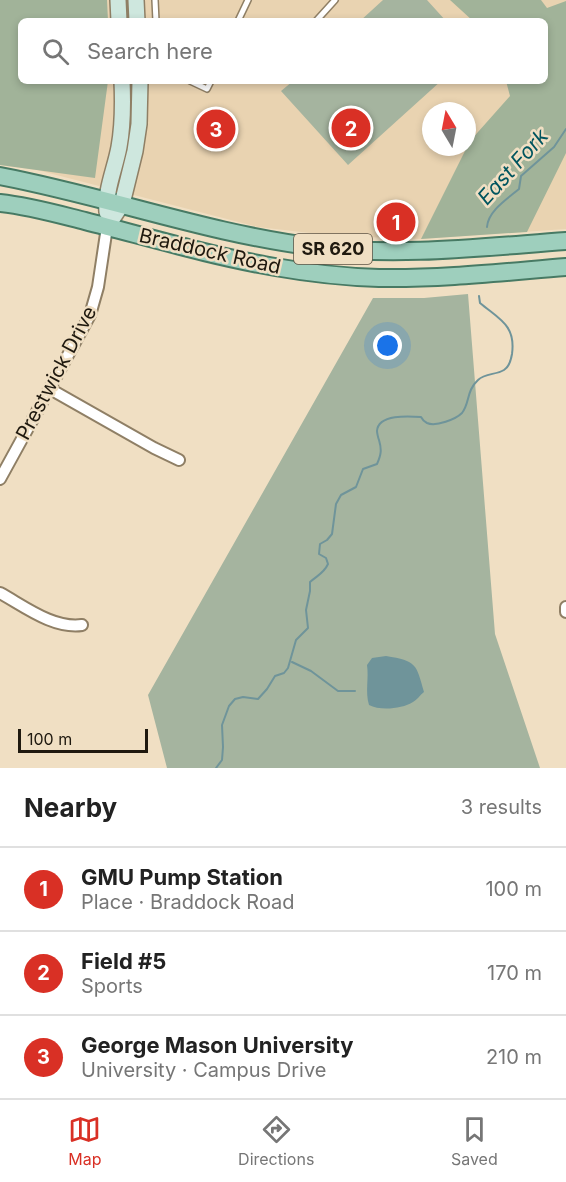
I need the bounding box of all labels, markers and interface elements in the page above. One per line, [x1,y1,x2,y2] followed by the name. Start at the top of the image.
[18,18,548,84] search box
[39,35,72,68] icon: search
[87,38,213,64] text: Search here
[422,102,476,156] north arrow
[196,106,236,152] pin: 3
[332,106,370,150] pin: 2
[472,123,553,210] water label: East Fork
[376,200,416,244] pin: 1
[137,223,283,279] street label: Braddock Road
[294,234,372,264] road number: SR 620
[11,302,101,444] street label: Prestwick Drive
[373,331,402,360] your location
[18,726,148,754] scale bar
[27,729,72,749] text: 100 m
[24,792,117,823] text: Nearby
[461,795,542,819] text: 3 results
[81,864,283,890] text: GMU Pump Station
[39,877,48,901] text: 1
[485,877,542,901] text: 100 m
[81,890,295,914] text: Place · Braddock Road
[81,948,166,974] text: Field #5
[37,961,50,985] text: 2
[487,961,542,985] text: 170 m
[81,974,143,998] text: Sports
[81,1032,353,1058] text: George Mason University
[37,1045,50,1069] text: 3
[486,1045,542,1069] text: 210 m
[81,1058,326,1082] text: University · Campus Drive
[68,1113,102,1169] tab: Map
[238,1113,314,1169] tab: Directions
[451,1113,498,1169] tab: Saved

